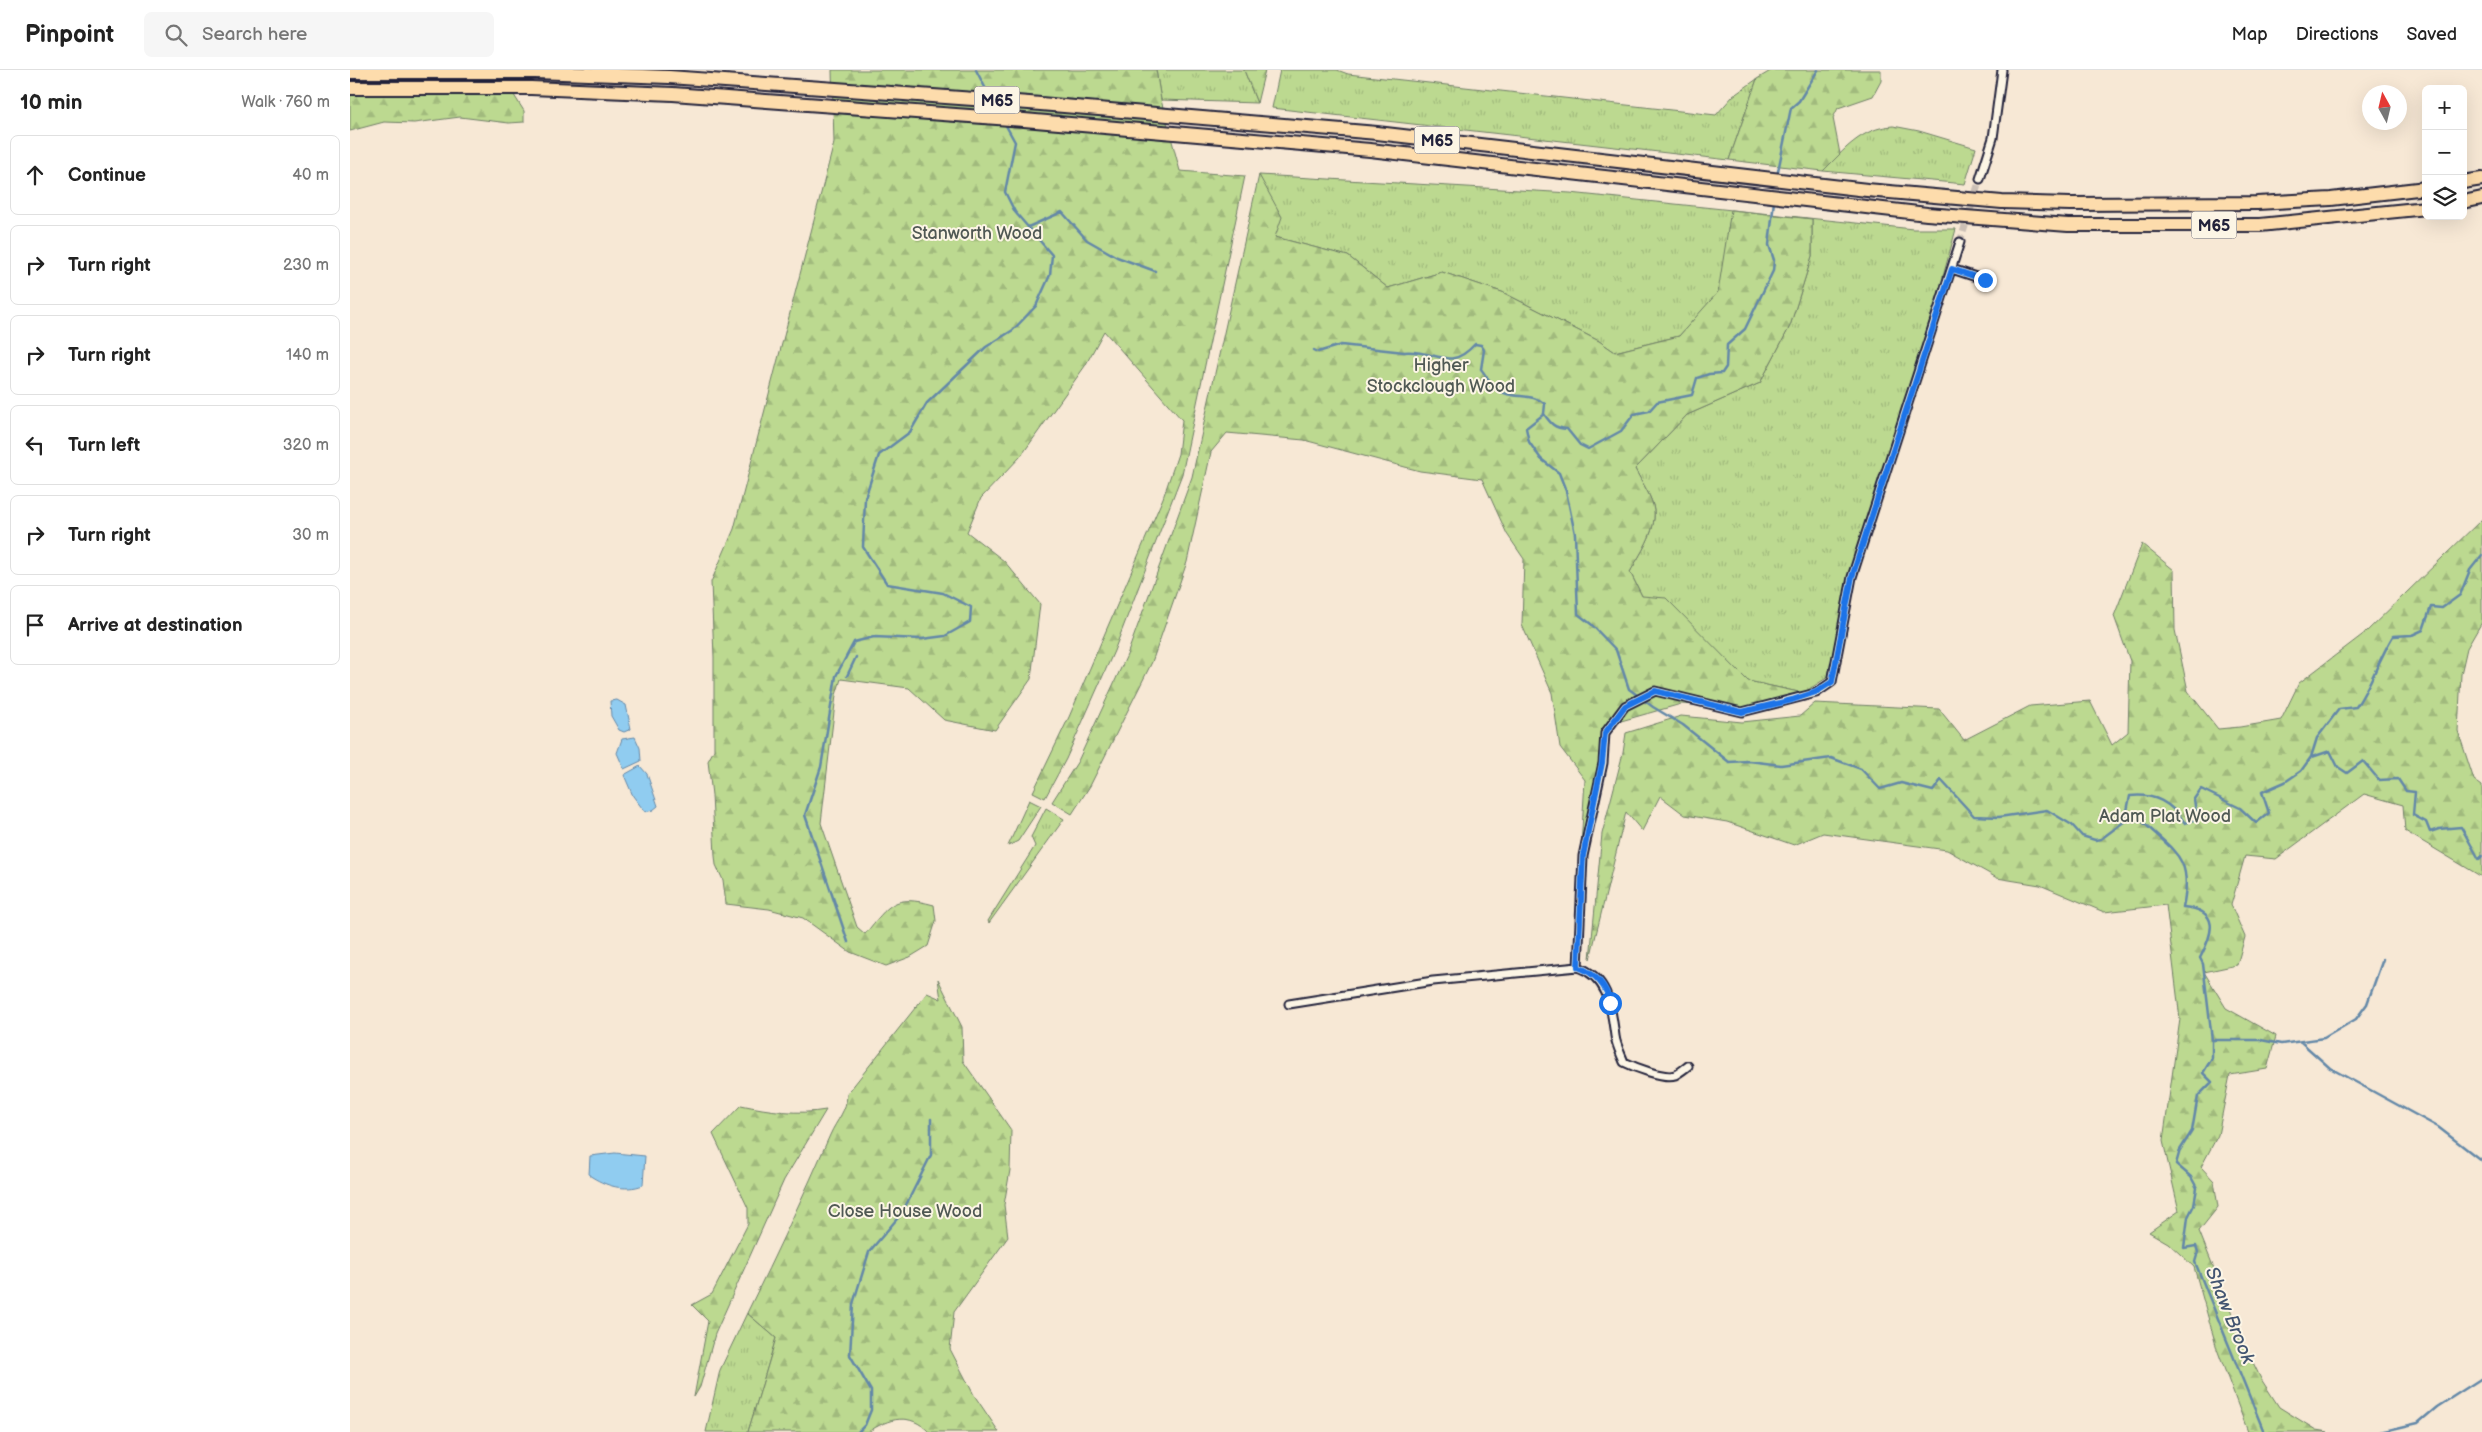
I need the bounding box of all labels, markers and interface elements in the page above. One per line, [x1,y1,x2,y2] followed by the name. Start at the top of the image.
[144,12,494,57] search box
[25,20,114,49] text: Pinpoint
[162,21,190,49] icon: search
[202,23,307,46] text: Search here
[2232,24,2268,45] text: Map
[2296,24,2378,45] text: Directions
[2406,24,2457,45] text: Saved
[2362,85,2407,130] north arrow
[2422,85,2467,220] map controls
[2422,85,2467,130] button: +
[974,86,1020,114] road number: M65
[20,90,82,115] text: 10 min
[241,93,330,112] text: Walk · 760 m
[1414,126,1460,154] road number: M65
[2422,130,2467,175] button: −
[21,161,49,189] icon: ahead
[68,164,146,187] text: Continue
[292,166,329,185] text: 40 m
[2422,175,2467,220] button: layers
[2192,212,2236,238] road number: M65
[912,223,1042,244] park label: Stanworth Wood
[21,251,49,279] icon: right
[68,254,151,277] text: Turn right
[283,256,329,275] text: 230 m
[1974,269,1997,292] route end
[21,341,49,369] icon: right
[68,344,151,367] text: Turn right
[286,346,329,365] text: 140 m
[1367,355,1515,397] park label: Higher Stockclough Wood
[21,431,49,459] icon: left
[68,434,140,457] text: Turn left
[283,436,329,455] text: 320 m
[21,521,49,549] icon: right
[68,524,151,547] text: Turn right
[292,526,329,545] text: 30 m
[21,611,49,639] icon: arrive
[68,614,243,637] text: Arrive at destination
[2099,806,2231,827] park label: Adam Plat Wood
[1599,992,1622,1015] route start
[828,1201,982,1222] park label: Close House Wood
[2200,1264,2260,1368] water label: Shaw Brook

